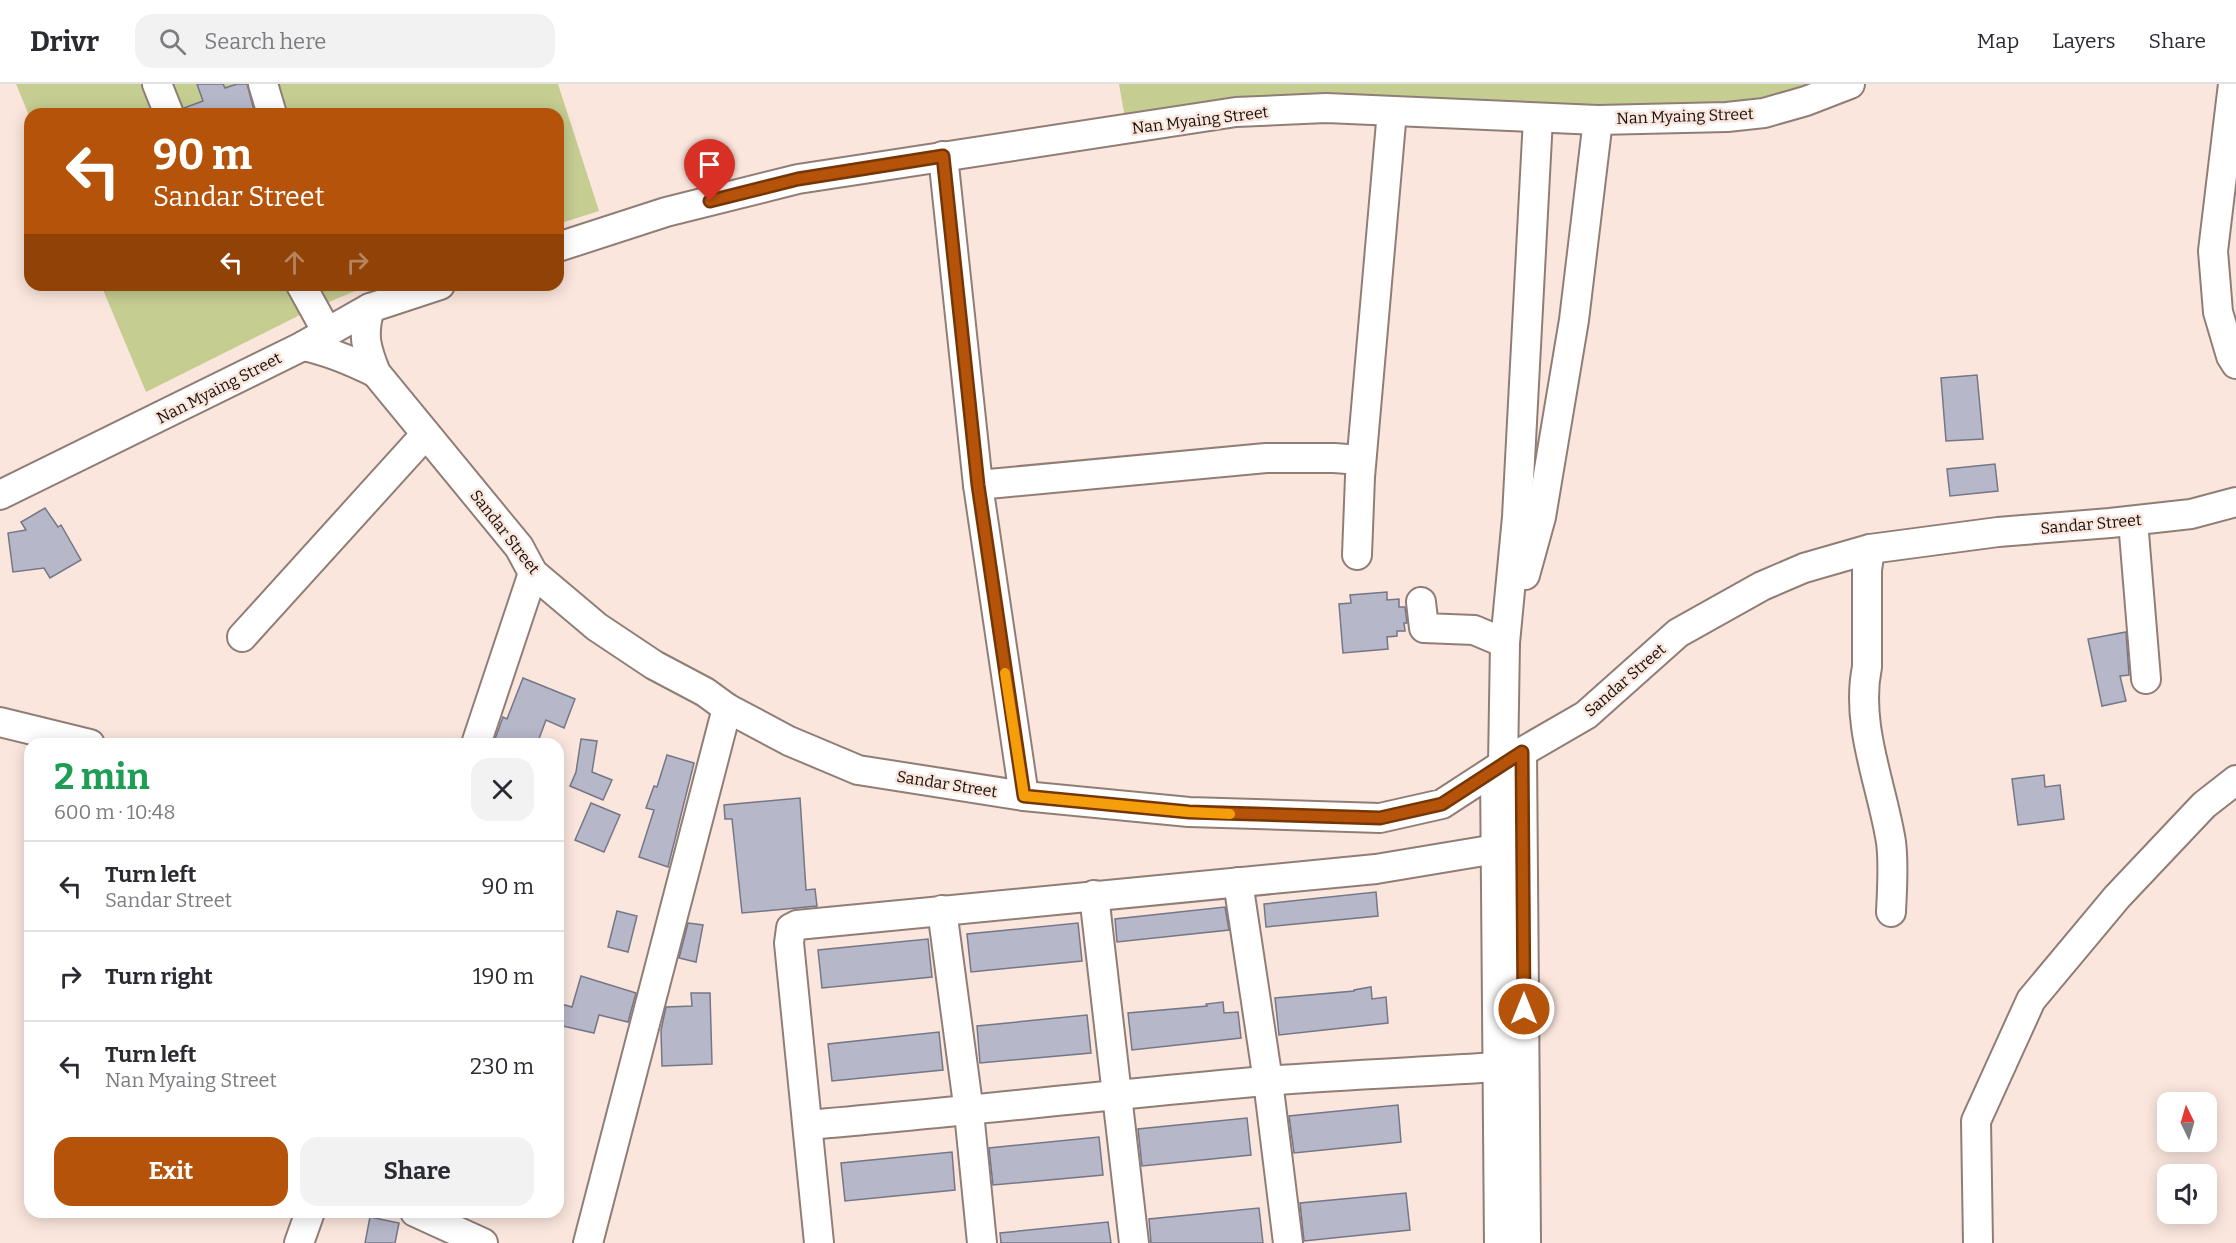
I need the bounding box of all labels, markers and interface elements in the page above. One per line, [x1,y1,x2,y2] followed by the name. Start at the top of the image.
[135,14,555,68] search box
[30,25,99,58] text: Drivr
[156,25,189,58] icon: search
[204,28,326,55] text: Search here
[1977,28,2019,54] text: Map
[2052,28,2116,54] text: Layers
[2149,28,2206,54] text: Share
[1131,102,1270,138] street label: Nan Myaing Street
[1616,104,1754,128] street label: Nan Myaing Street
[153,130,252,180] text: 90 m
[54,132,132,210] icon: left
[684,139,735,201] pin
[693,148,726,181] icon: arrive
[153,181,324,213] text: Sandar Street
[215,246,248,279] icon: left
[278,246,311,279] icon: ahead
[341,246,374,279] icon: right
[153,348,285,428] street label: Nan Myaing Street
[466,486,544,578] street label: Sandar Street
[2040,510,2143,538] street label: Sandar Street
[1580,639,1670,720] street label: Sandar Street
[54,755,150,799] text: 2 min
[471,758,534,821] button: close
[895,767,999,801] street label: Sandar Street
[54,800,176,824] text: 600 m · 10:48
[105,861,197,888] text: Turn left
[54,870,87,903] icon: left
[482,873,534,900] text: 90 m
[105,888,232,912] text: Sandar Street
[54,960,87,993] icon: right
[105,963,213,990] text: Turn right
[473,963,534,990] text: 190 m
[1492,977,1556,1041] position arrow
[105,1041,197,1068] text: Turn left
[54,1050,87,1083] icon: left
[470,1053,534,1080] text: 230 m
[105,1068,277,1092] text: Nan Myaing Street
[2157,1092,2217,1152] north arrow
[2157,1092,2217,1224] map controls
[54,1137,288,1206] button: Exit
[300,1137,534,1206] button: Share
[2157,1164,2217,1224] button: sound

